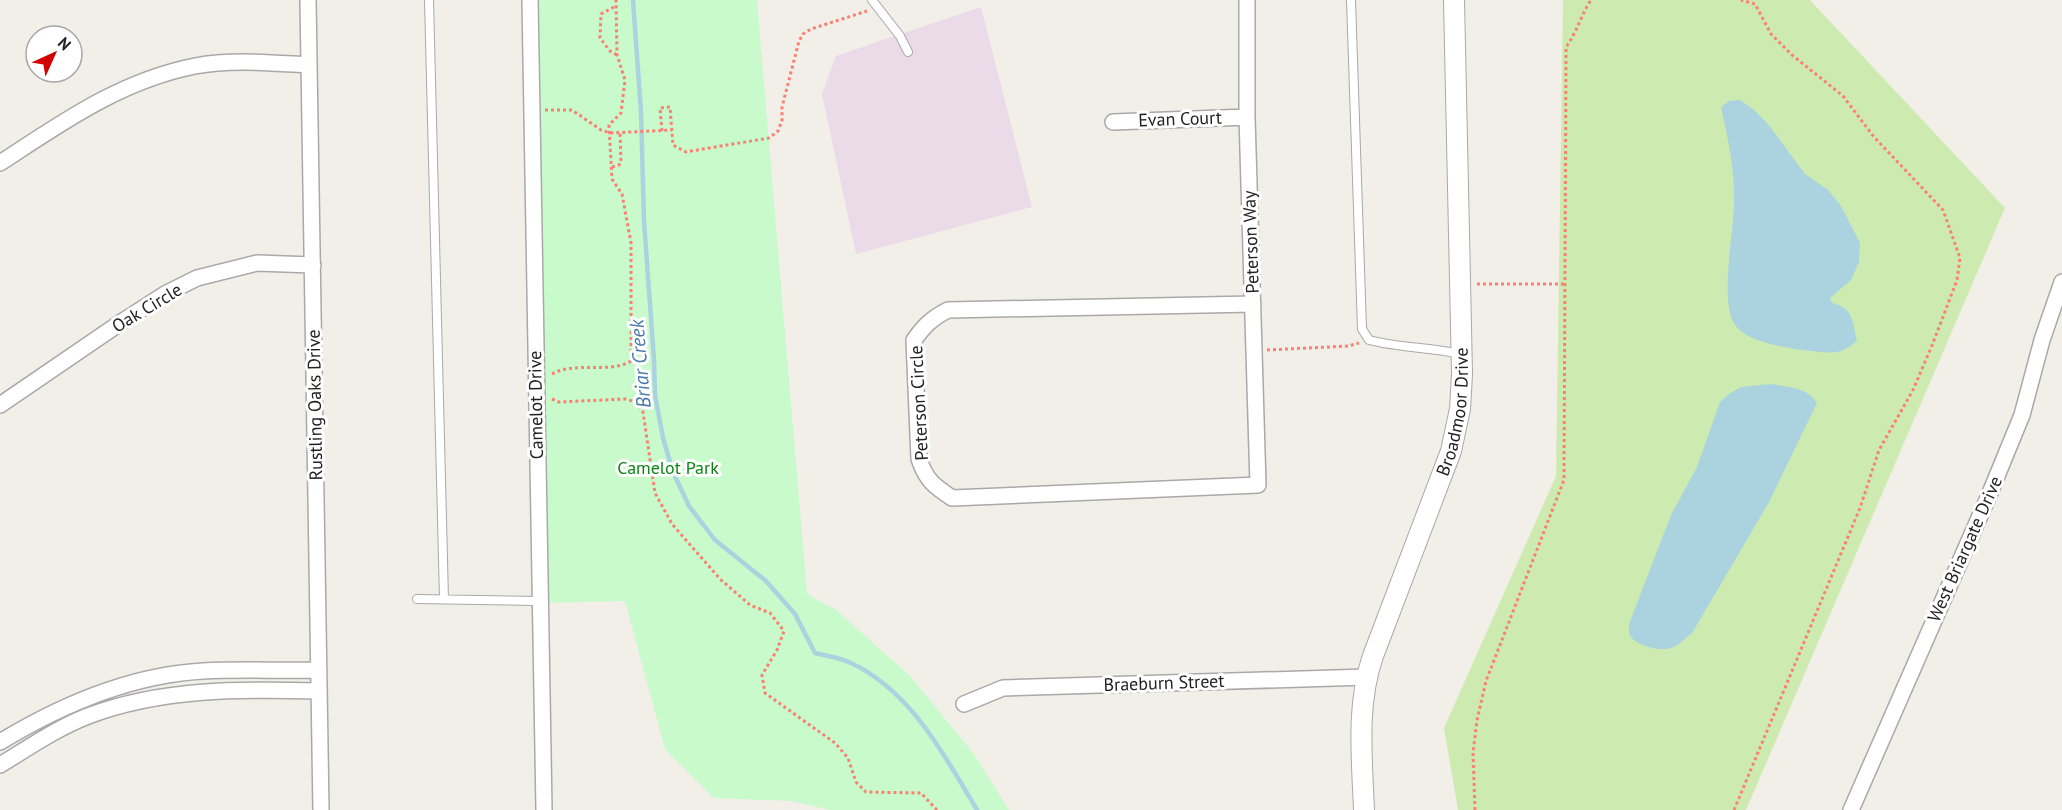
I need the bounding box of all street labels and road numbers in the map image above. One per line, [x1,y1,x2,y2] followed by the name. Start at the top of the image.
[1138,106,1222,131] street label: Evan Court
[1237,190,1264,294] street label: Peterson Way
[107,278,186,337] street label: Oak Circle
[302,329,327,481] street label: Rustling Oaks Drive
[904,345,933,461] street label: Peterson Circle
[1431,347,1473,479] street label: Broadmoor Drive
[523,350,548,460] street label: Camelot Drive
[1922,472,2007,625] street label: West Briargate Drive
[1103,669,1225,696] street label: Braeburn Street

